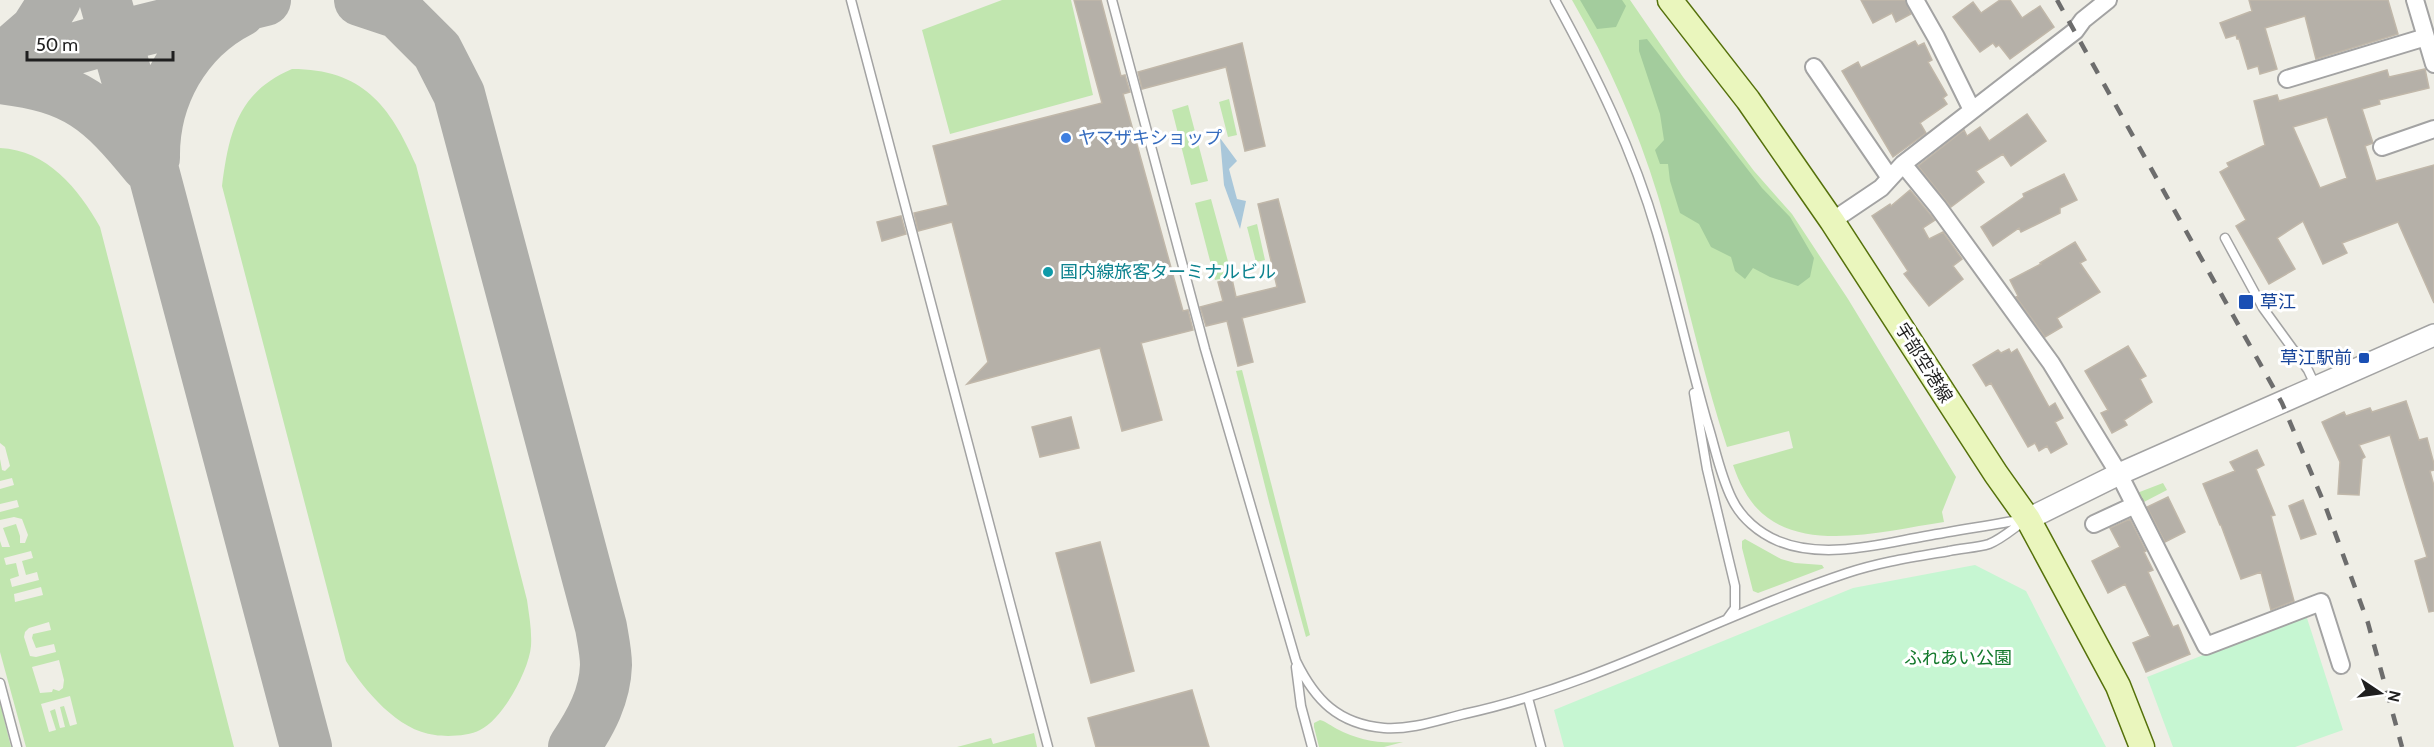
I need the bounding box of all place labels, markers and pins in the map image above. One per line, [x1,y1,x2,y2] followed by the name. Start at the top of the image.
[1078,127,1222,149] place label: ヤマザキショップ
[1059,131,1073,145] marker: ヤマザキショップ
[1060,261,1276,283] place label: 国内線旅客ターミナルビル
[1041,265,1055,279] marker: 国内線旅客ターミナルビル
[2260,291,2296,313] place label: 草江
[2237,293,2255,311] marker: 草江
[2280,347,2352,369] place label: 草江駅前
[2357,351,2371,365] marker: 草江駅前

